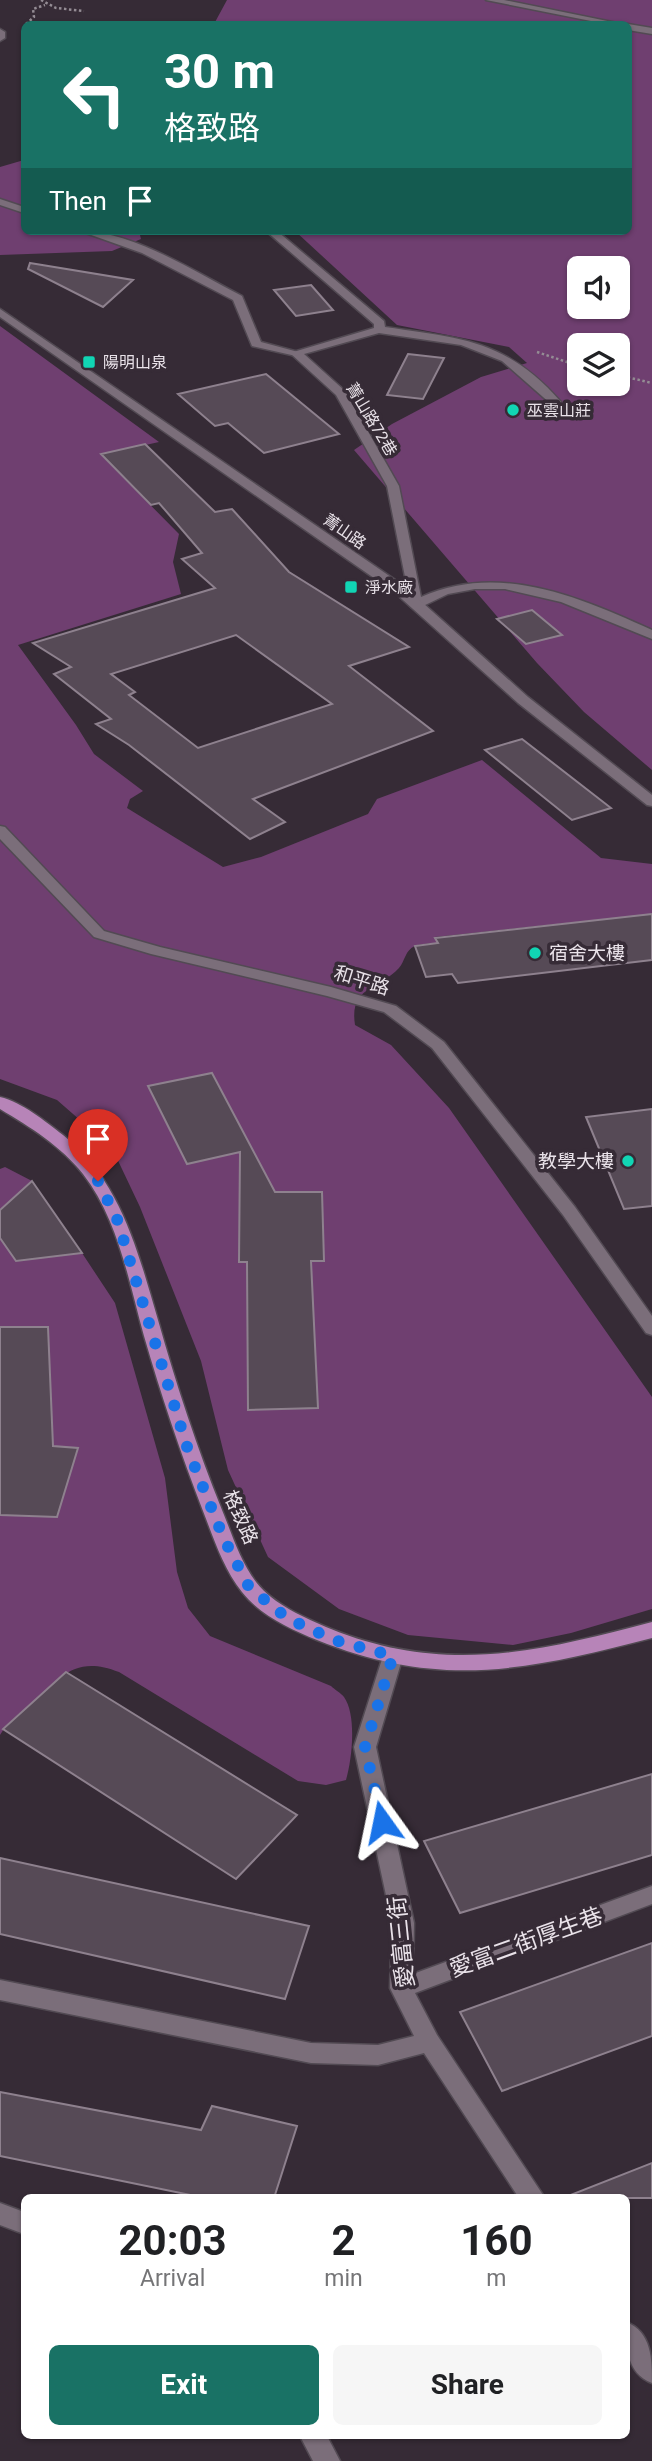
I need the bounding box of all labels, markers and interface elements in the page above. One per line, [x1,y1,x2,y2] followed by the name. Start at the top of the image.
[164,43,275,100] text: 30 m
[49,49,140,140] icon: left
[164,109,260,147] text: 格致路
[121,182,159,220] icon: arrive
[49,186,107,216] text: Then
[567,256,630,396] map controls
[567,256,630,319] button: sound
[567,333,630,396] button: layers
[103,353,167,372] place label: 陽明山泉
[81,354,97,370] marker: 陽明山泉
[342,379,401,459] street label: 菁山路72巷
[527,401,591,420] place label: 巫雲山莊
[505,402,521,418] marker: 巫雲山莊
[320,510,370,553] street label: 菁山路
[365,578,413,597] place label: 淨水廠
[343,579,359,595] marker: 淨水廠
[549,942,625,965] place label: 宿舍大樓
[527,945,543,961] marker: 宿舍大樓
[331,961,392,1000] street label: 和平路
[68,1109,128,1181] pin
[79,1120,117,1158] icon: arrive
[538,1150,614,1173] place label: 教學大樓
[620,1153,636,1169] marker: 教學大樓
[218,1486,263,1548] street label: 格致路
[345,1785,419,1859] position arrow
[383,1895,420,1989] street label: 愛富三街
[446,1902,606,1983] street label: 愛富二街厚生巷
[119,2216,227,2265] text: 20:03
[331,2216,356,2265] text: 2
[460,2216,533,2265] text: 160
[140,2265,205,2292] text: Arrival
[324,2265,363,2292] text: min
[486,2265,506,2292] text: m
[49,2345,319,2425] button: Exit
[333,2345,602,2425] button: Share

